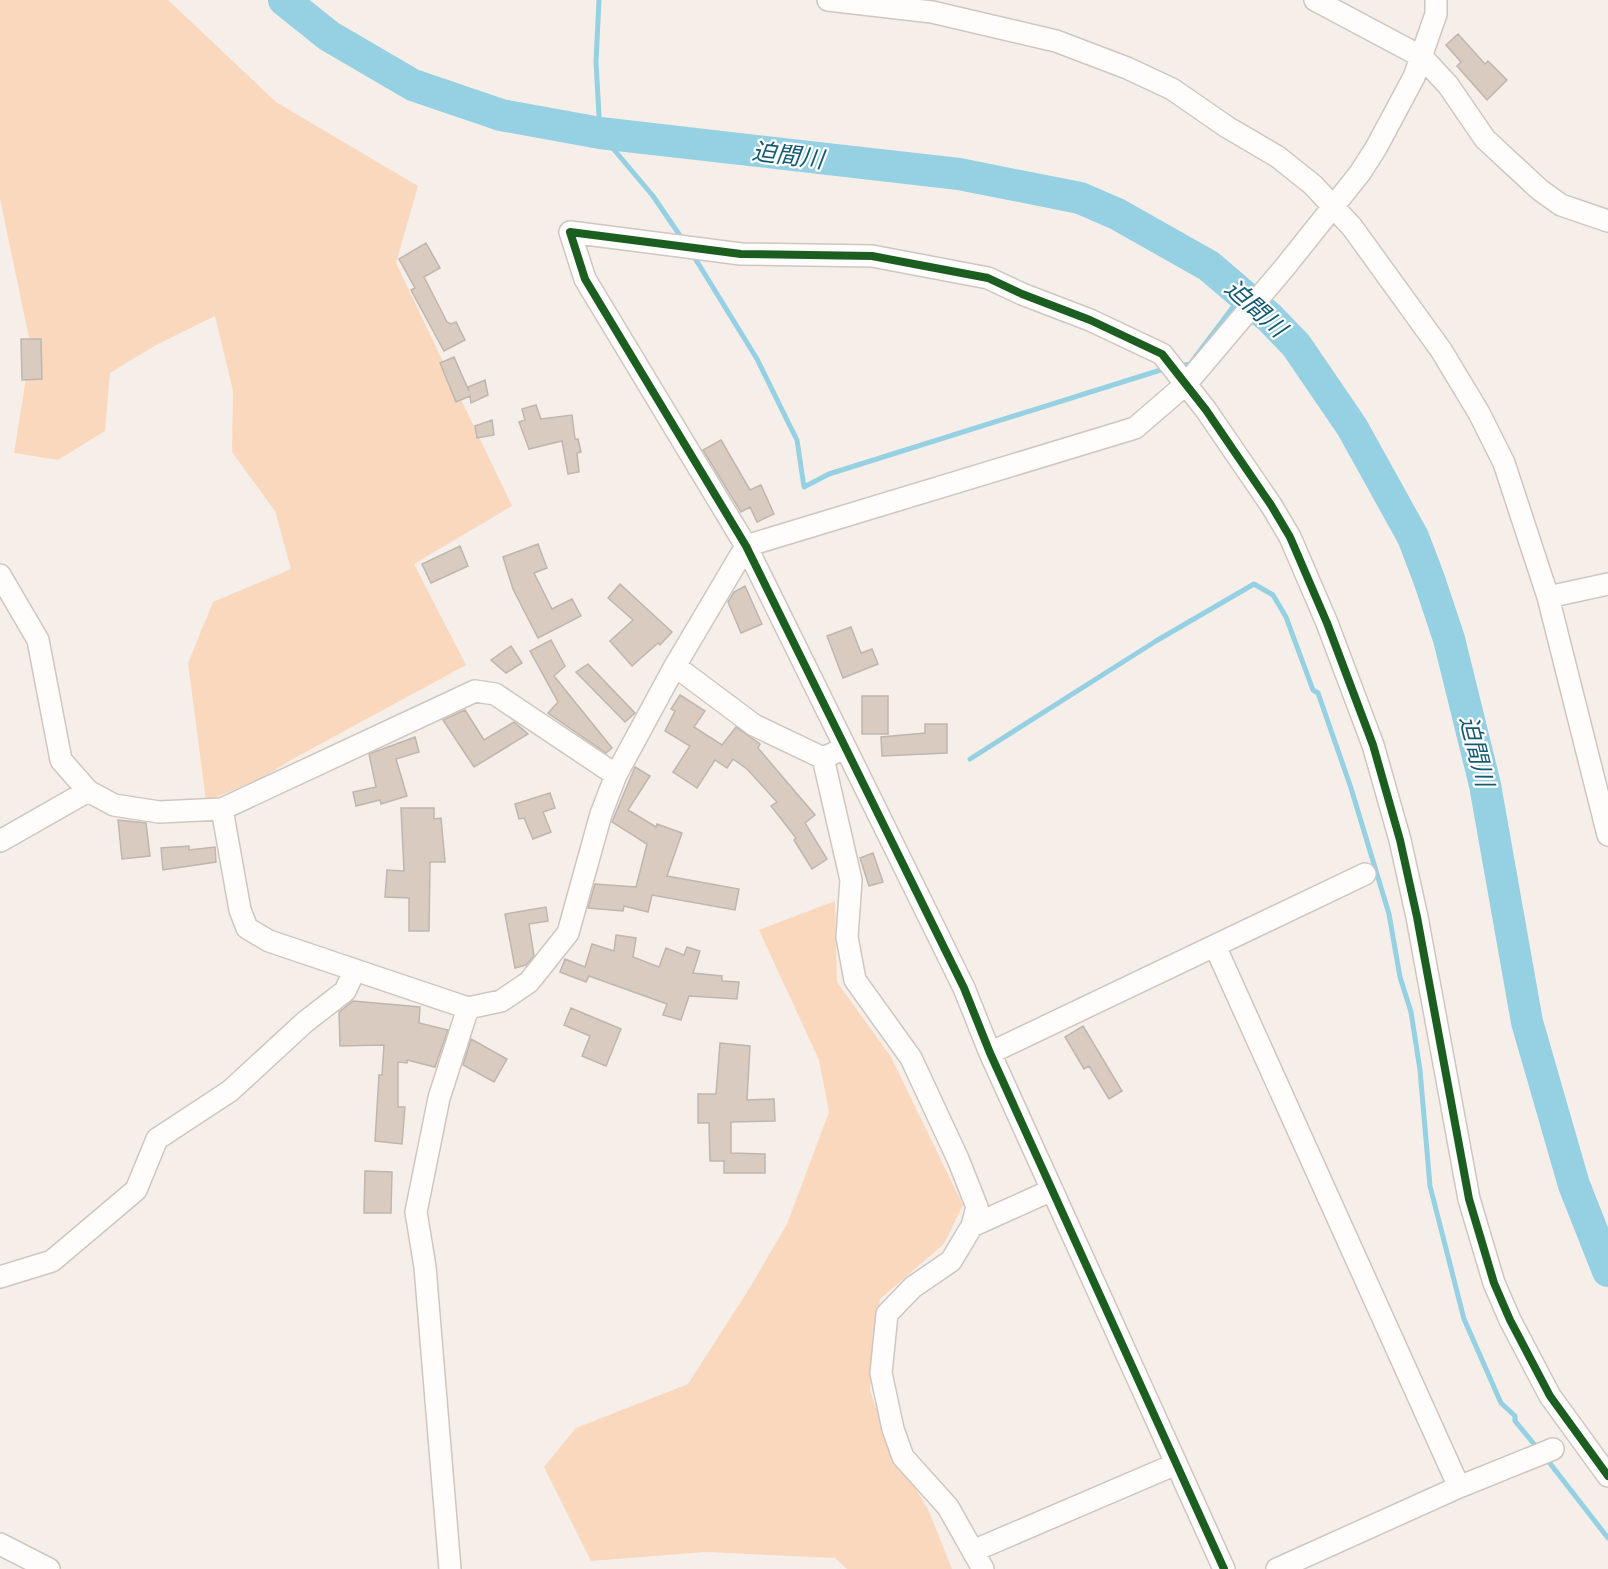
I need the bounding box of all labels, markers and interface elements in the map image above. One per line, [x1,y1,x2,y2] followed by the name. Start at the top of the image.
[750,133,829,177] water label: 迫間川
[1218,271,1297,347] water label: 迫間川
[1451,712,1503,793] water label: 迫間川

